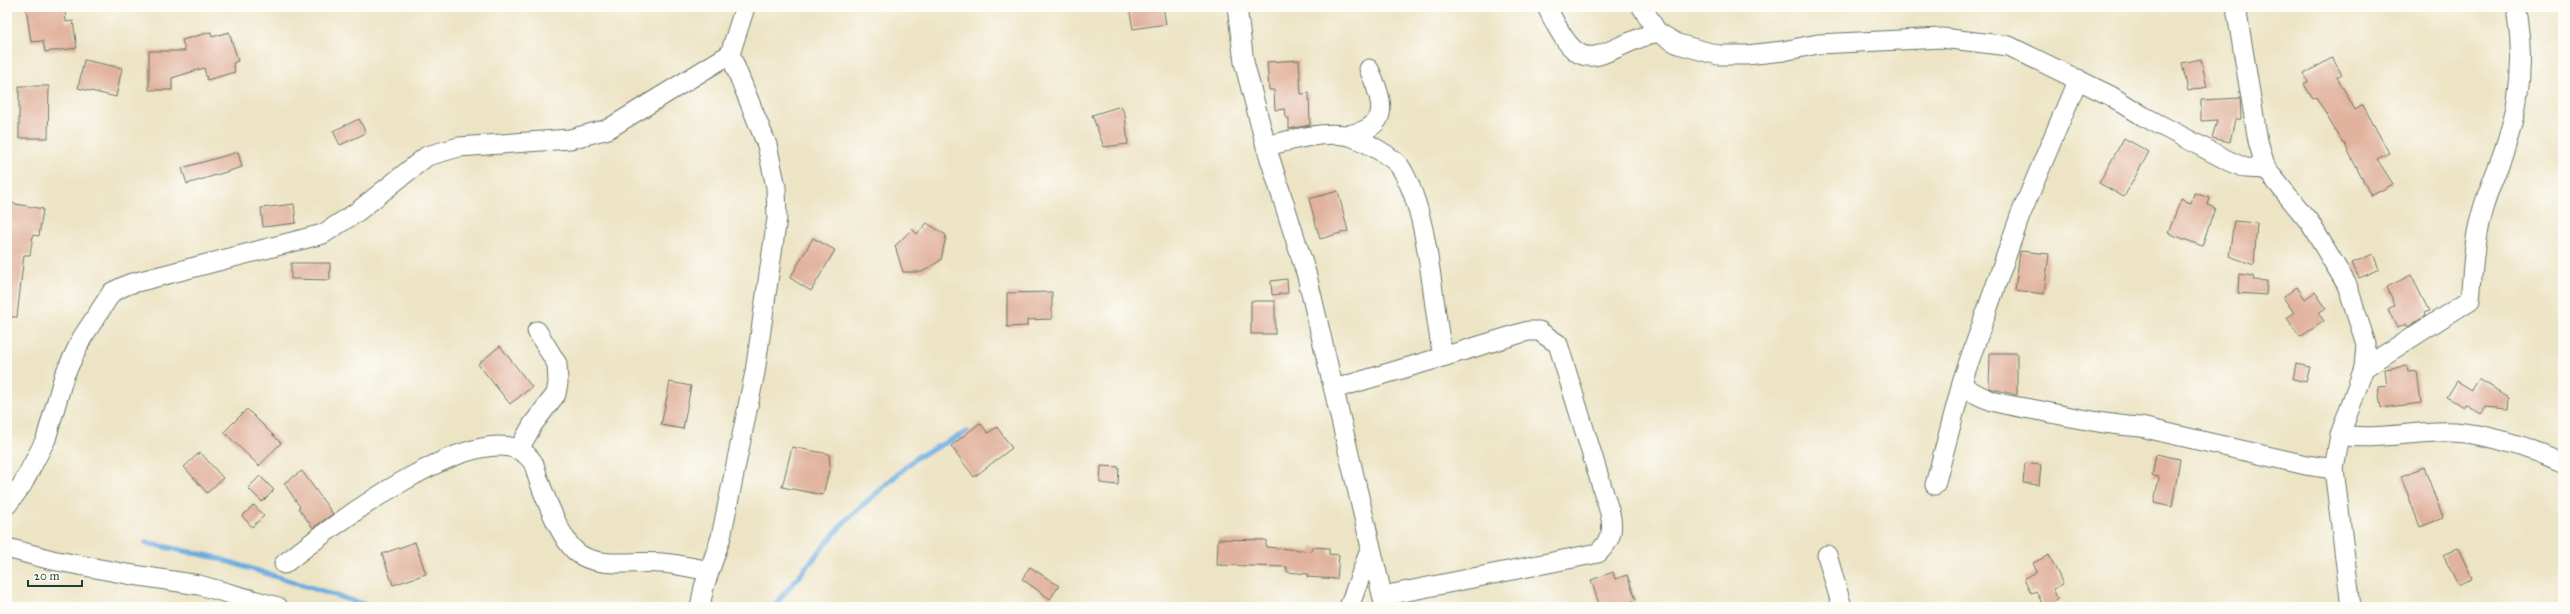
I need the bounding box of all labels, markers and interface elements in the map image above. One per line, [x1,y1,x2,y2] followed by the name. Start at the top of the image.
[28,562,82,588] scale bar
[34,569,60,583] text: 20 m

